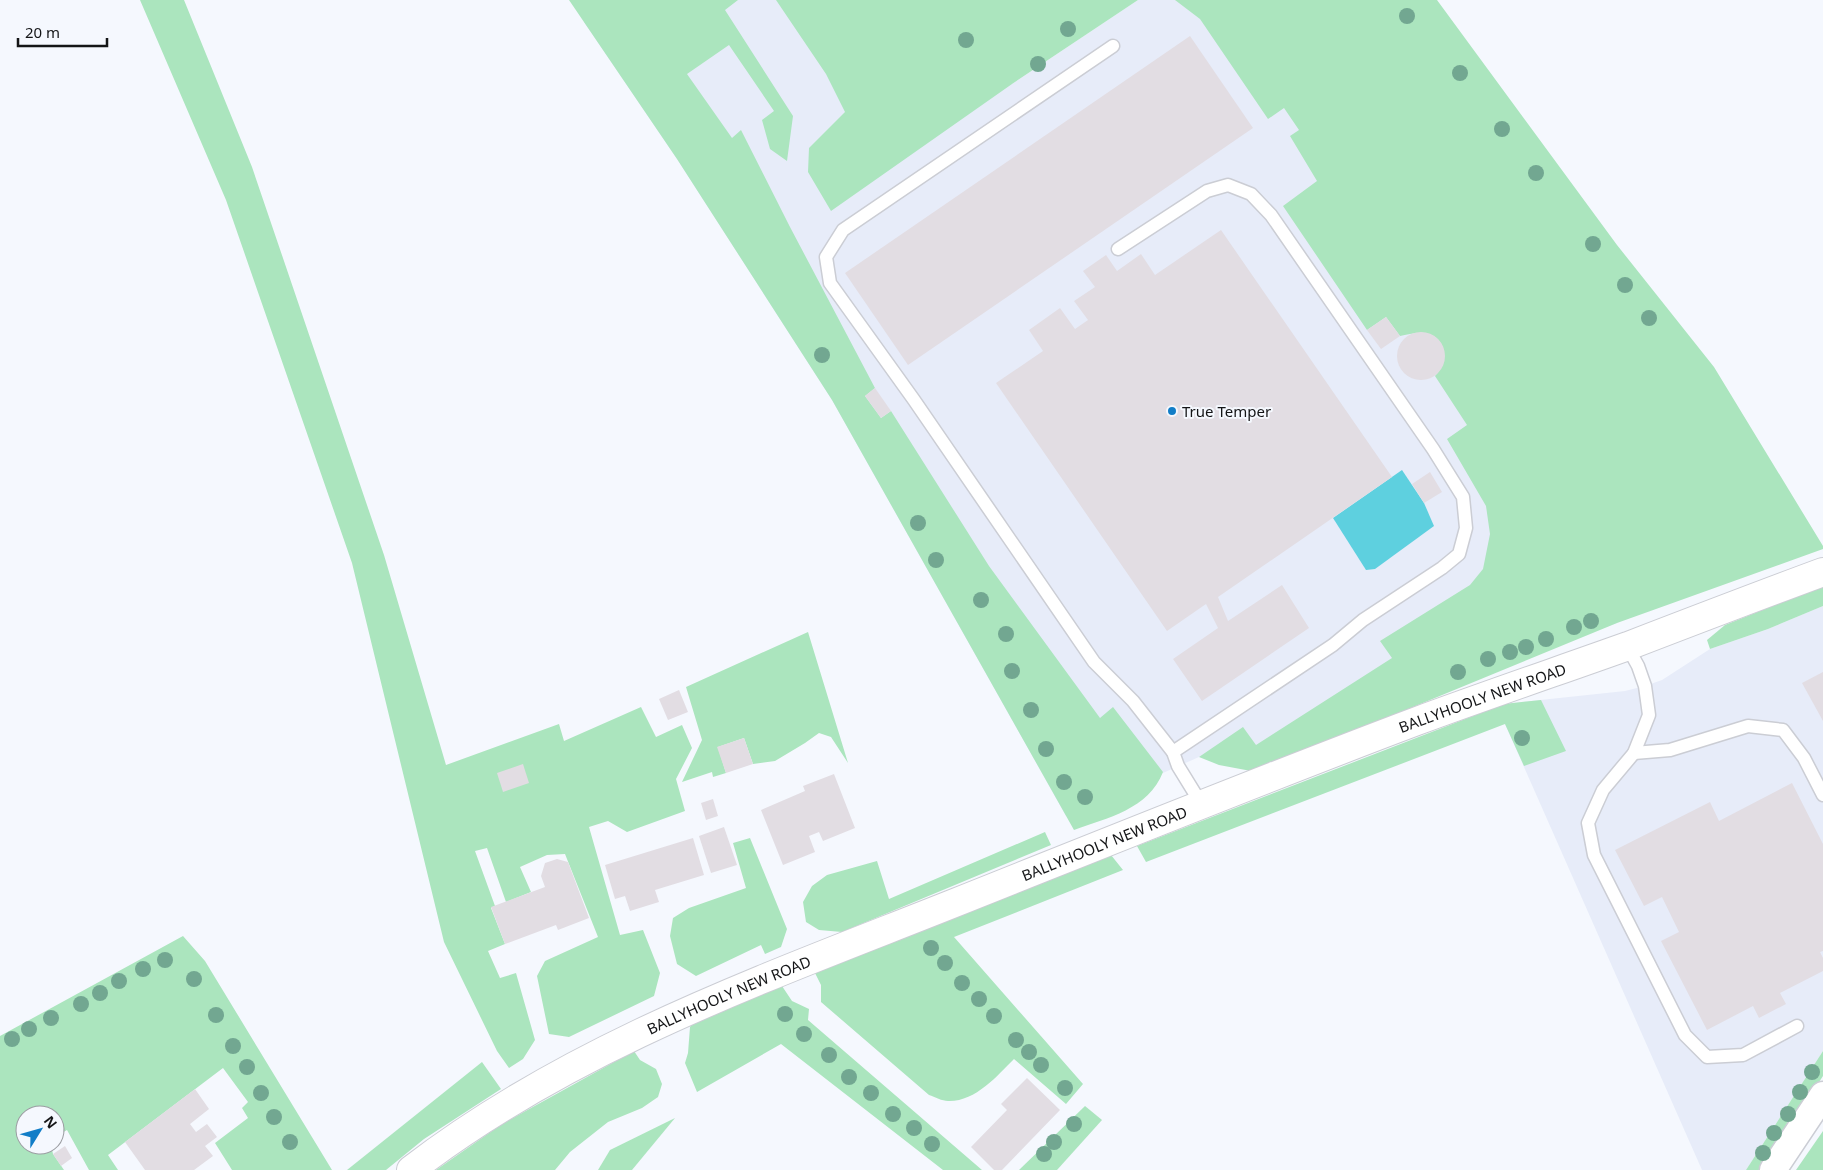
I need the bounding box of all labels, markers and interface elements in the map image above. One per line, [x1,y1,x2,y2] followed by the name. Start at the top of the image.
[18,15,106,47] scale bar
[25,22,60,42] text: 20 m
[1182,401,1271,421] place label: True Temper
[1166,405,1178,417] marker: True Temper
[1396,659,1569,737] street label: BALLYHOOLY NEW ROAD
[1019,801,1190,885] street label: BALLYHOOLY NEW ROAD
[643,951,814,1039] street label: BALLYHOOLY NEW ROAD
[15,1105,65,1155] north arrow
[40,1112,62,1132] text: N

